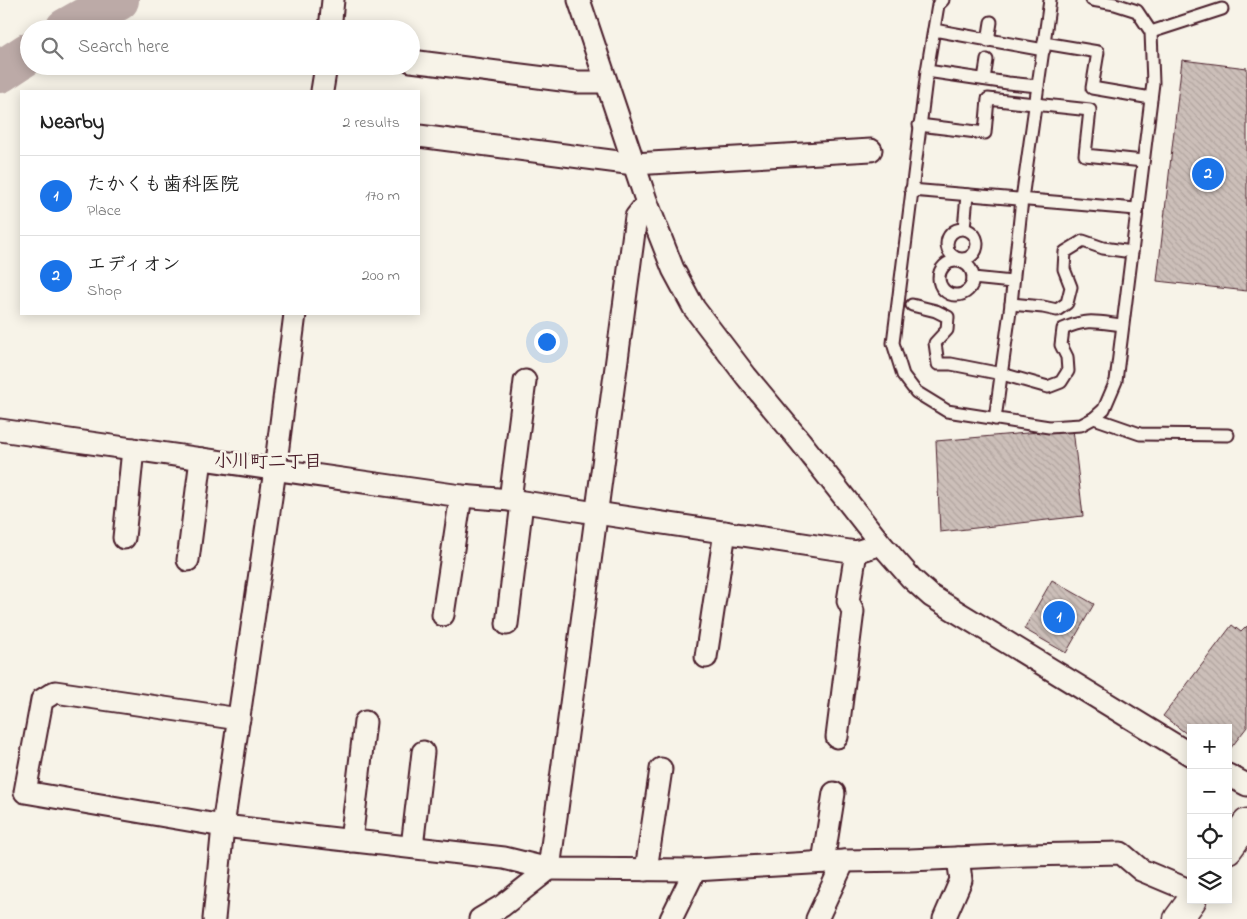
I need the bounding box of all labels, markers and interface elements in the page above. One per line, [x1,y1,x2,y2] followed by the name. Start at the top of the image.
[20,20,420,75] search box
[38,34,66,62] icon: search
[78,34,169,61] text: Search here
[40,108,104,138] text: Nearby
[342,111,400,135] text: 2 results
[1192,155,1224,193] pin: 2
[87,172,239,199] text: たかくも歯科医院
[53,184,59,208] text: 1
[365,184,400,208] text: 170 m
[87,199,121,223] text: Place
[87,252,180,279] text: エディオン
[52,264,60,288] text: 2
[362,264,400,288] text: 200 m
[87,279,122,303] text: Shop
[534,329,560,355] your location
[214,450,322,476] district label: 小川町二丁目
[1043,598,1075,636] pin: 1
[1187,724,1232,904] map controls
[1187,724,1232,769] button: +
[1187,769,1232,814] button: −
[1187,814,1232,859] button: locate
[1187,859,1232,904] button: layers

